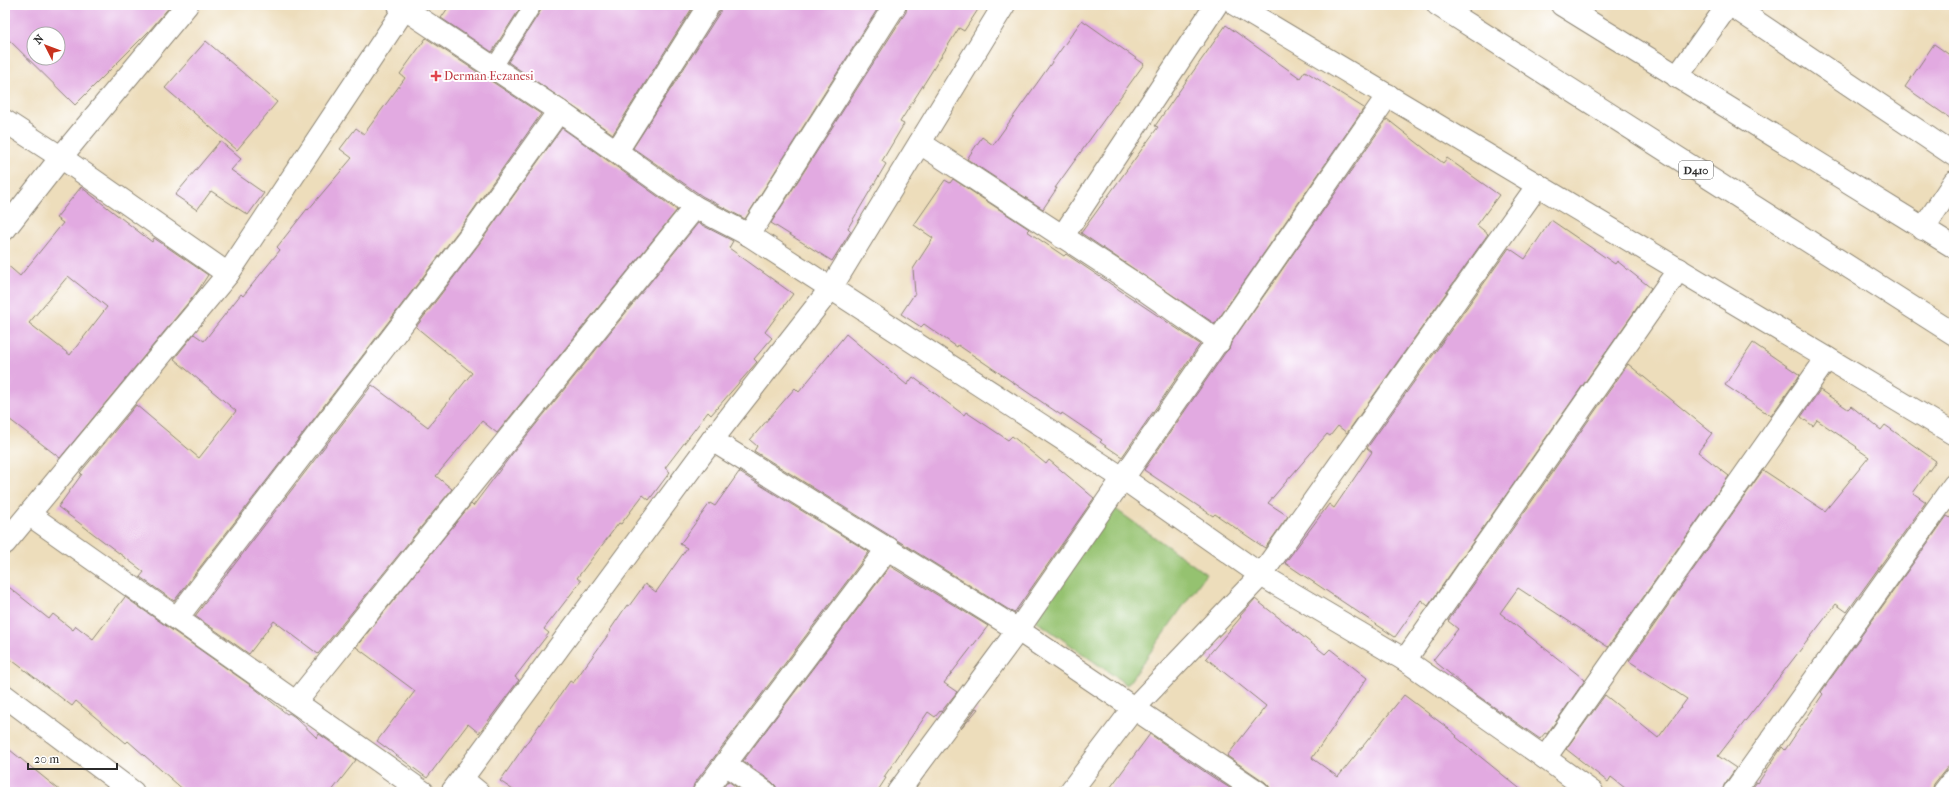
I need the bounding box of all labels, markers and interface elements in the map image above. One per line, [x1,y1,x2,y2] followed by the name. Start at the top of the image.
[26,26,66,66] north arrow
[31,32,47,47] text: N
[444,69,534,83] place label: Derman Eczanesi
[431,71,441,81] marker: Derman Eczanesi
[1679,161,1713,179] road number: D410
[28,745,117,771] scale bar
[34,752,59,766] text: 20 m

